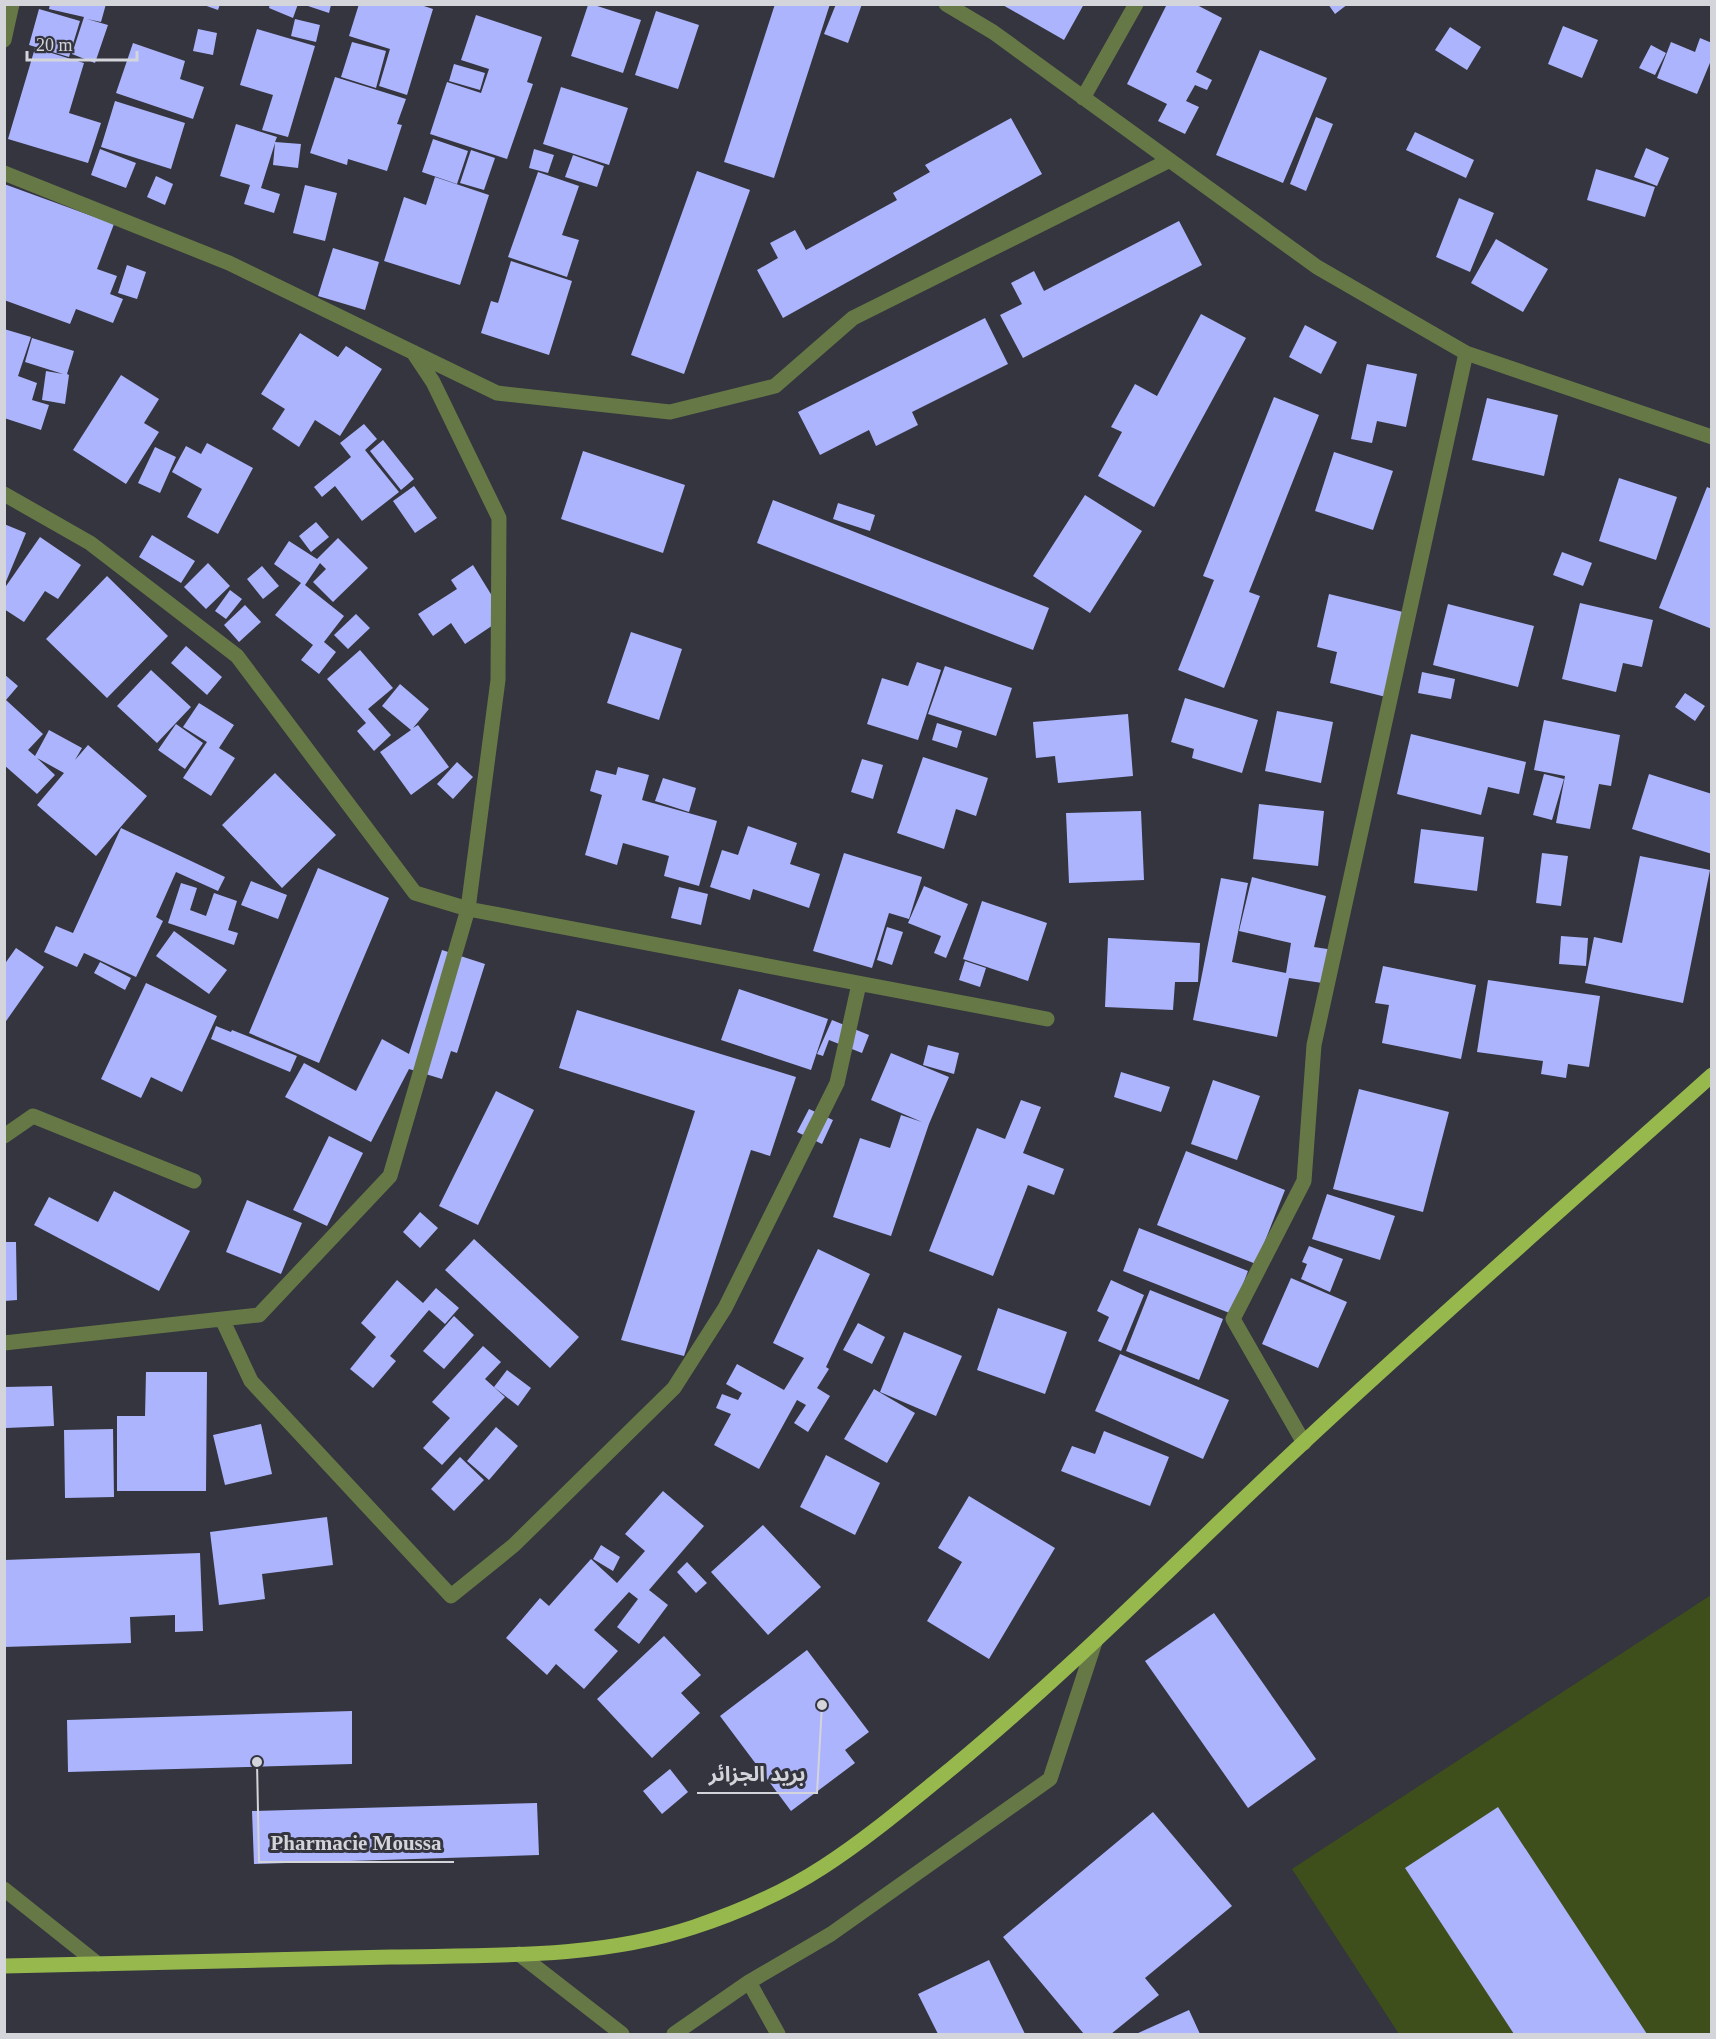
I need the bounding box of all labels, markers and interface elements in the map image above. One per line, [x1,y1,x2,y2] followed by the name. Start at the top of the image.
[27,24,136,62] scale bar
[36,35,73,55] text: 20 m
[697,1754,817,1793] callout: بريد الجزائر
[708,1762,805,1786] text: بريد الجزائر
[259,1823,454,1862] callout: Pharmacie Moussa
[271,1831,442,1855] text: Pharmacie Moussa

